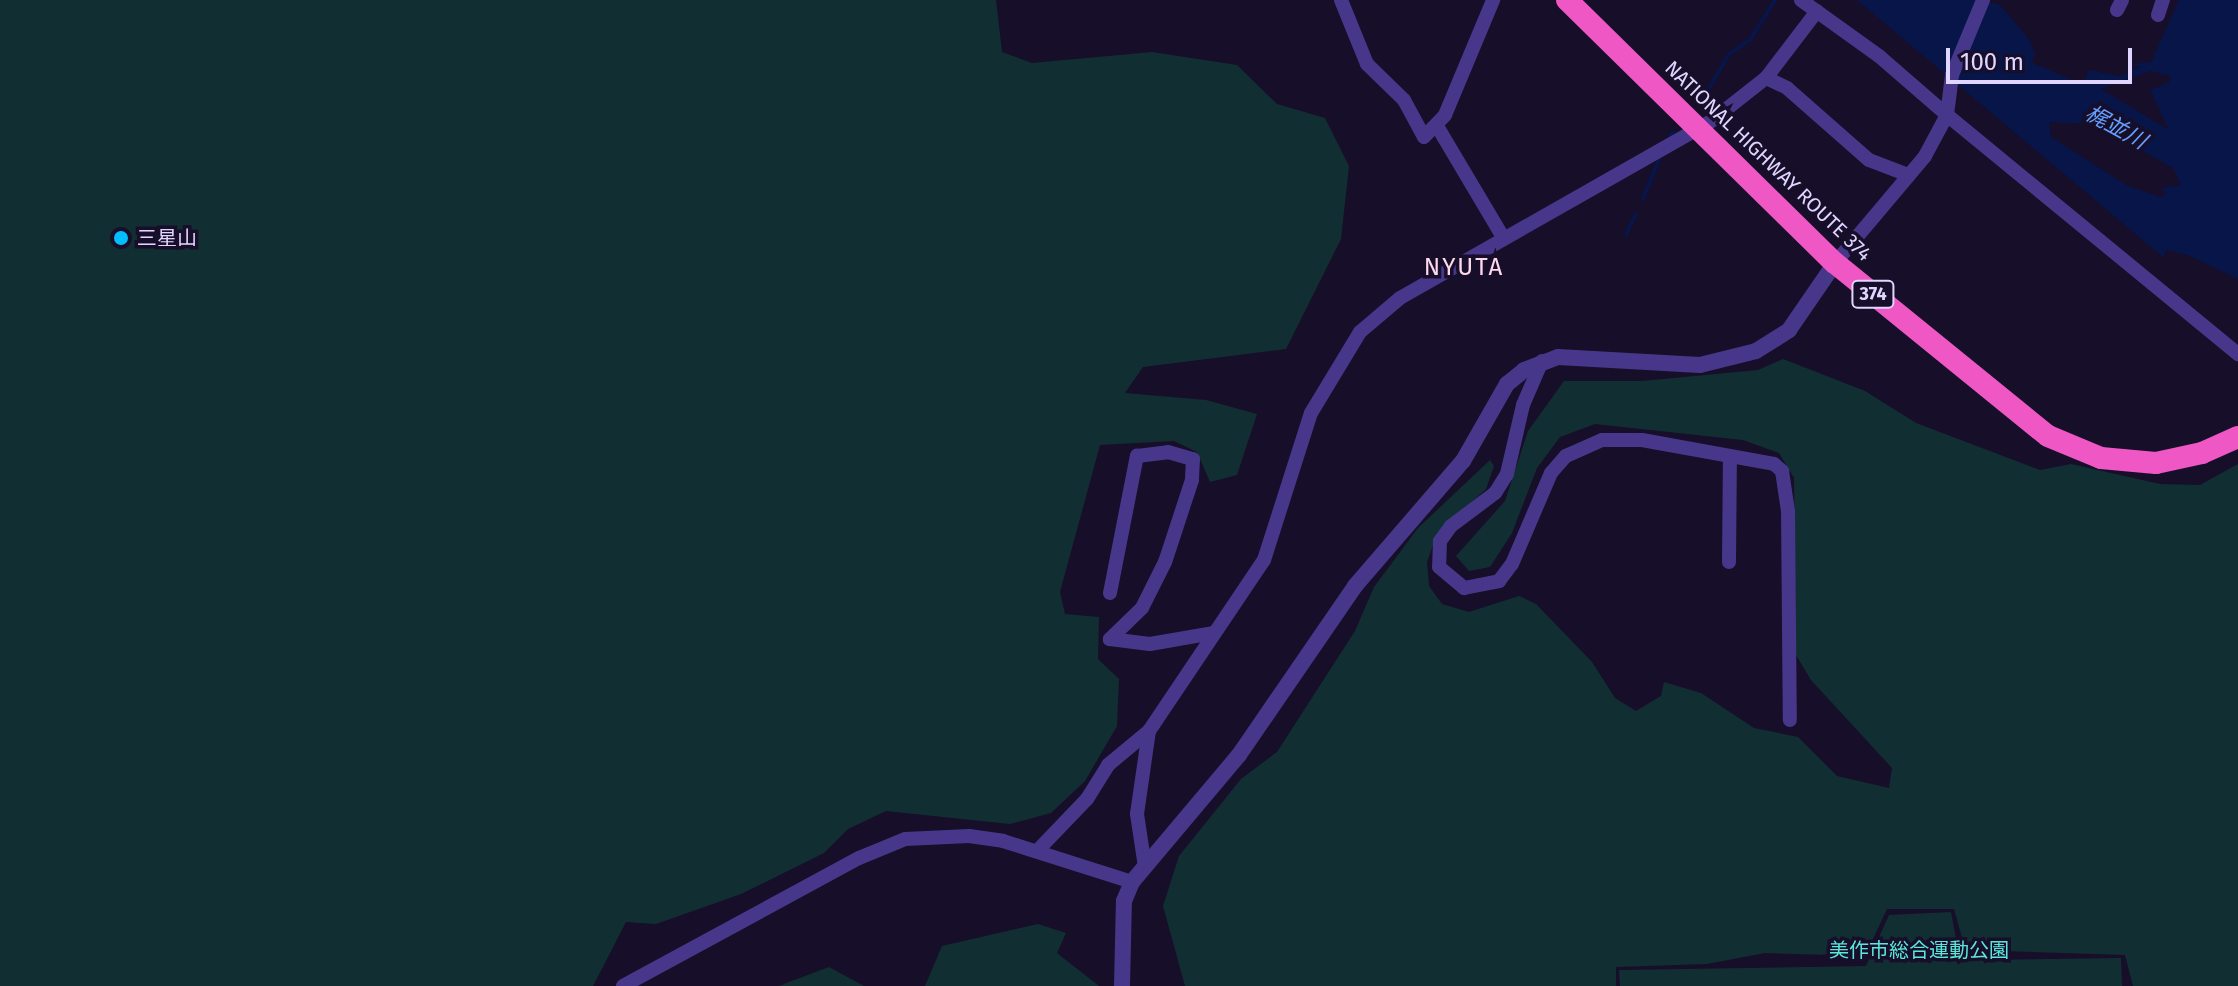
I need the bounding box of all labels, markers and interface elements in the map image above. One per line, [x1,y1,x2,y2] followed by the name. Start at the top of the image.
[1950,32,2136,82] scale bar
[1960,48,2024,76] text: 100 m
[1660,56,1876,266] street label: NATIONAL HIGHWAY ROUTE 374
[2081,99,2151,155] water label: 梶並川
[137,226,197,250] place label: 三星山
[112,229,130,247] marker: 三星山
[1424,254,1504,282] district label: NYUTA
[1851,280,1895,308] road number: 374
[1829,938,2009,962] park label: 美作市総合運動公園

